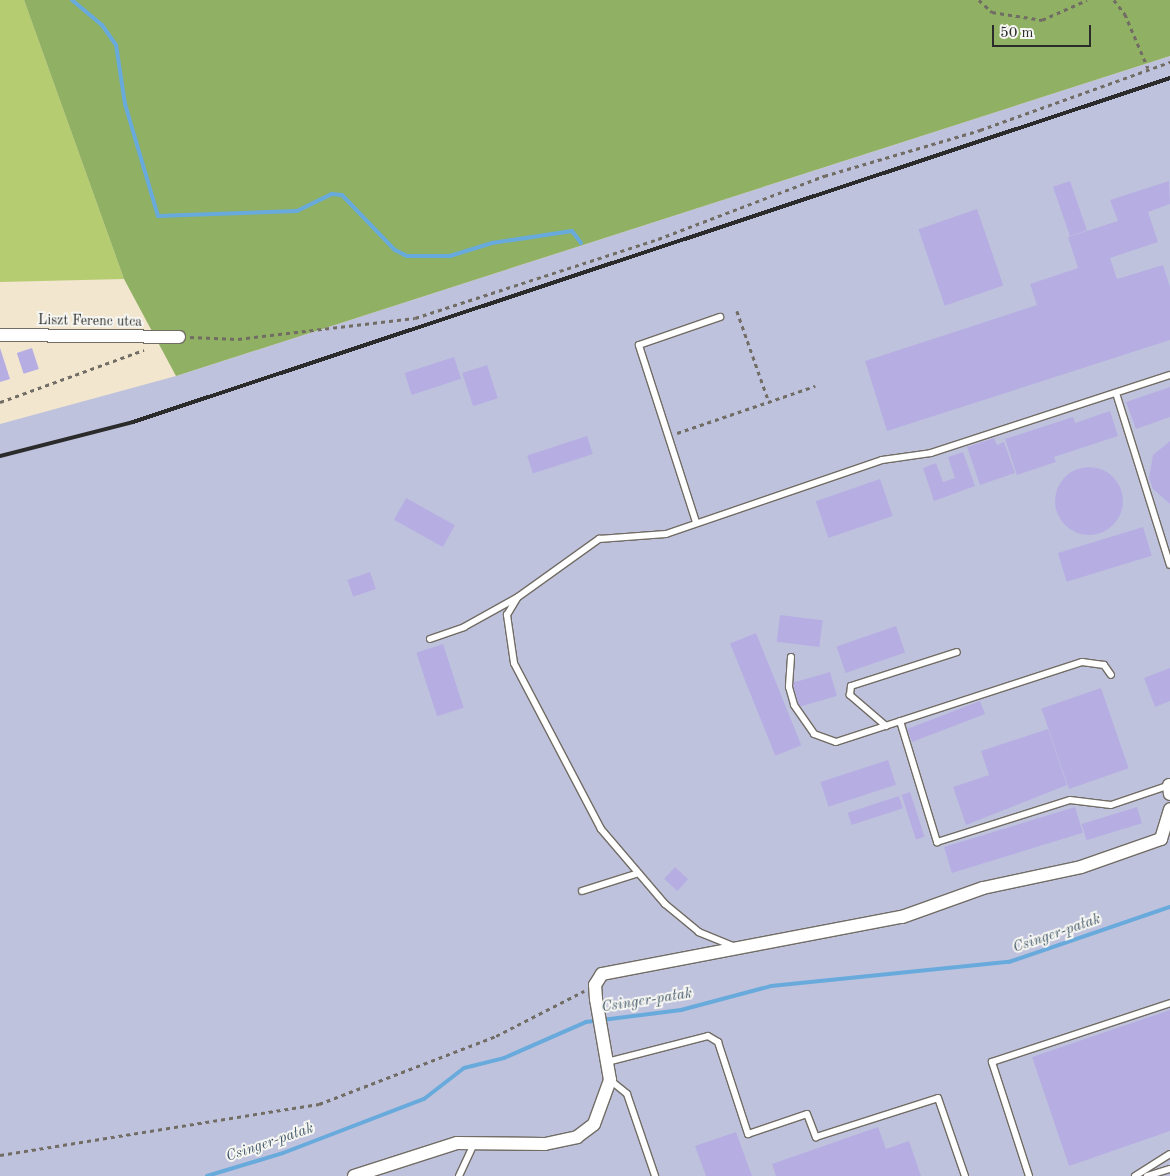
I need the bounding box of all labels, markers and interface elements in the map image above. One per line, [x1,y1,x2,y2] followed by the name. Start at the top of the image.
[995,15,1094,47] scale bar
[1000,26,1034,41] text: 50 m
[38,312,142,330] street label: Liszt Ferenc utca
[1011,911,1103,957] water label: Csinger-patak
[600,985,694,1017] water label: Csinger-patak
[224,1120,316,1166] water label: Csinger-patak

